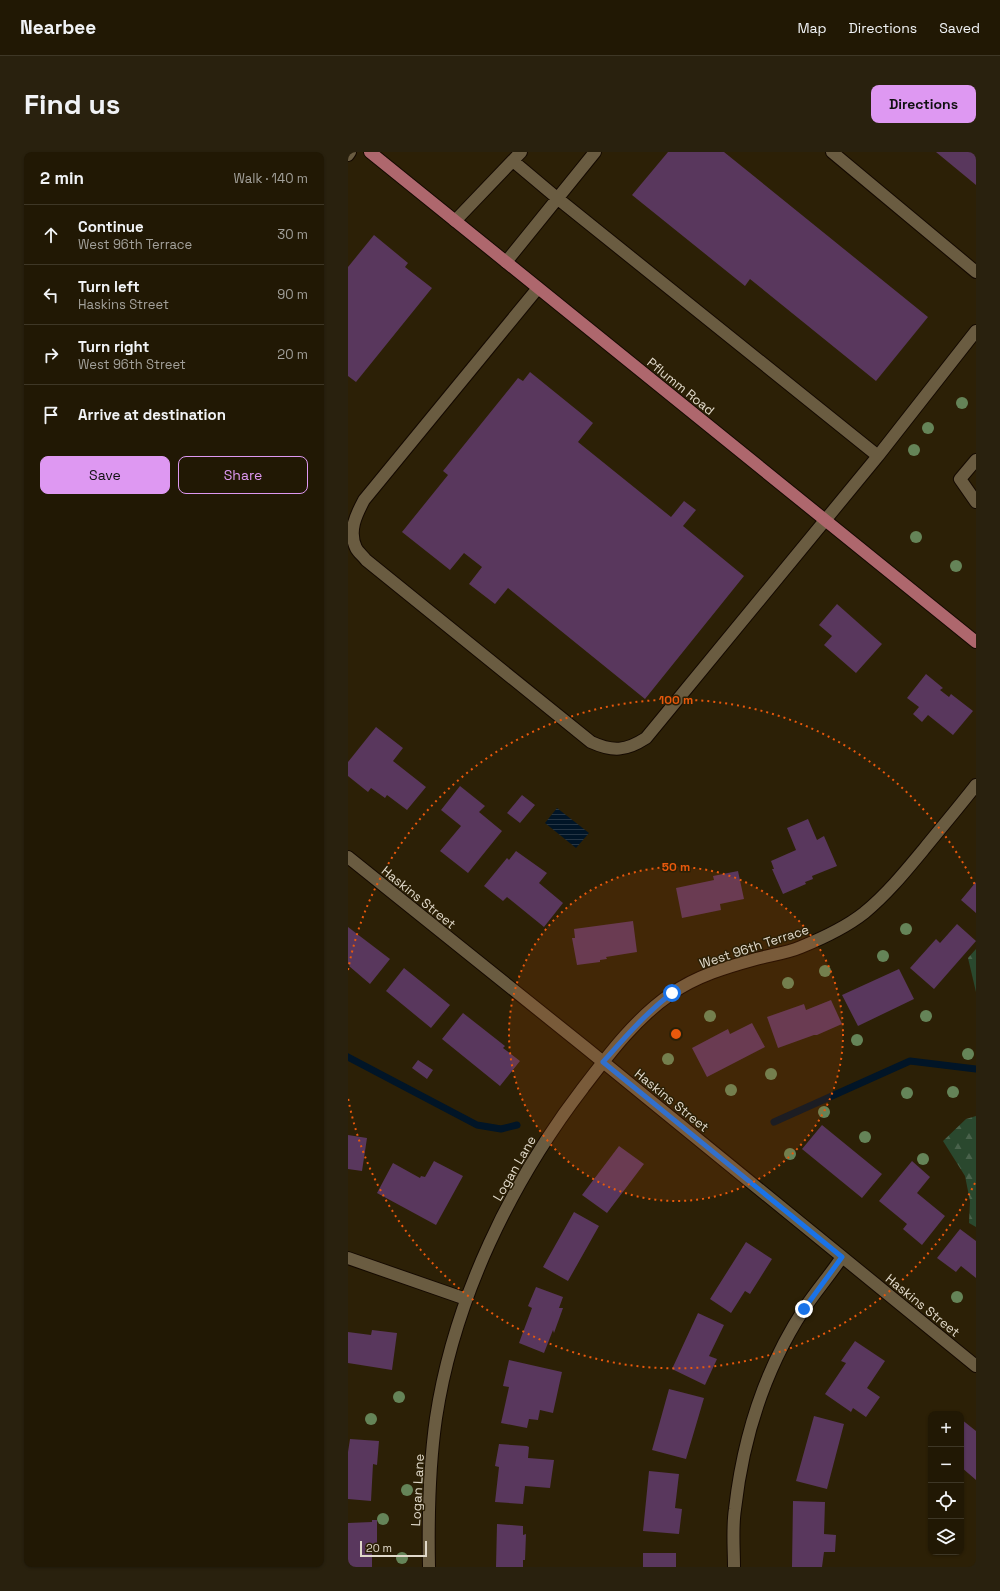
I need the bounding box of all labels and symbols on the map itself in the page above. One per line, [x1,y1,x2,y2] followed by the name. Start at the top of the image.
[643,354,718,419] street label: Pflumm Road
[659,692,693,708] text: 100 m
[662,859,690,875] text: 50 m
[378,862,459,933] street label: Haskins Street
[697,921,811,972] street label: West 96th Terrace
[663,984,681,1002] route start
[669,1027,683,1041] centre of rings
[631,1065,712,1136] street label: Haskins Street
[489,1133,540,1204] street label: Logan Lane
[882,1270,963,1341] street label: Haskins Street
[795,1300,813,1318] route end
[407,1453,428,1527] street label: Logan Lane
[360,1539,427,1558] scale bar

